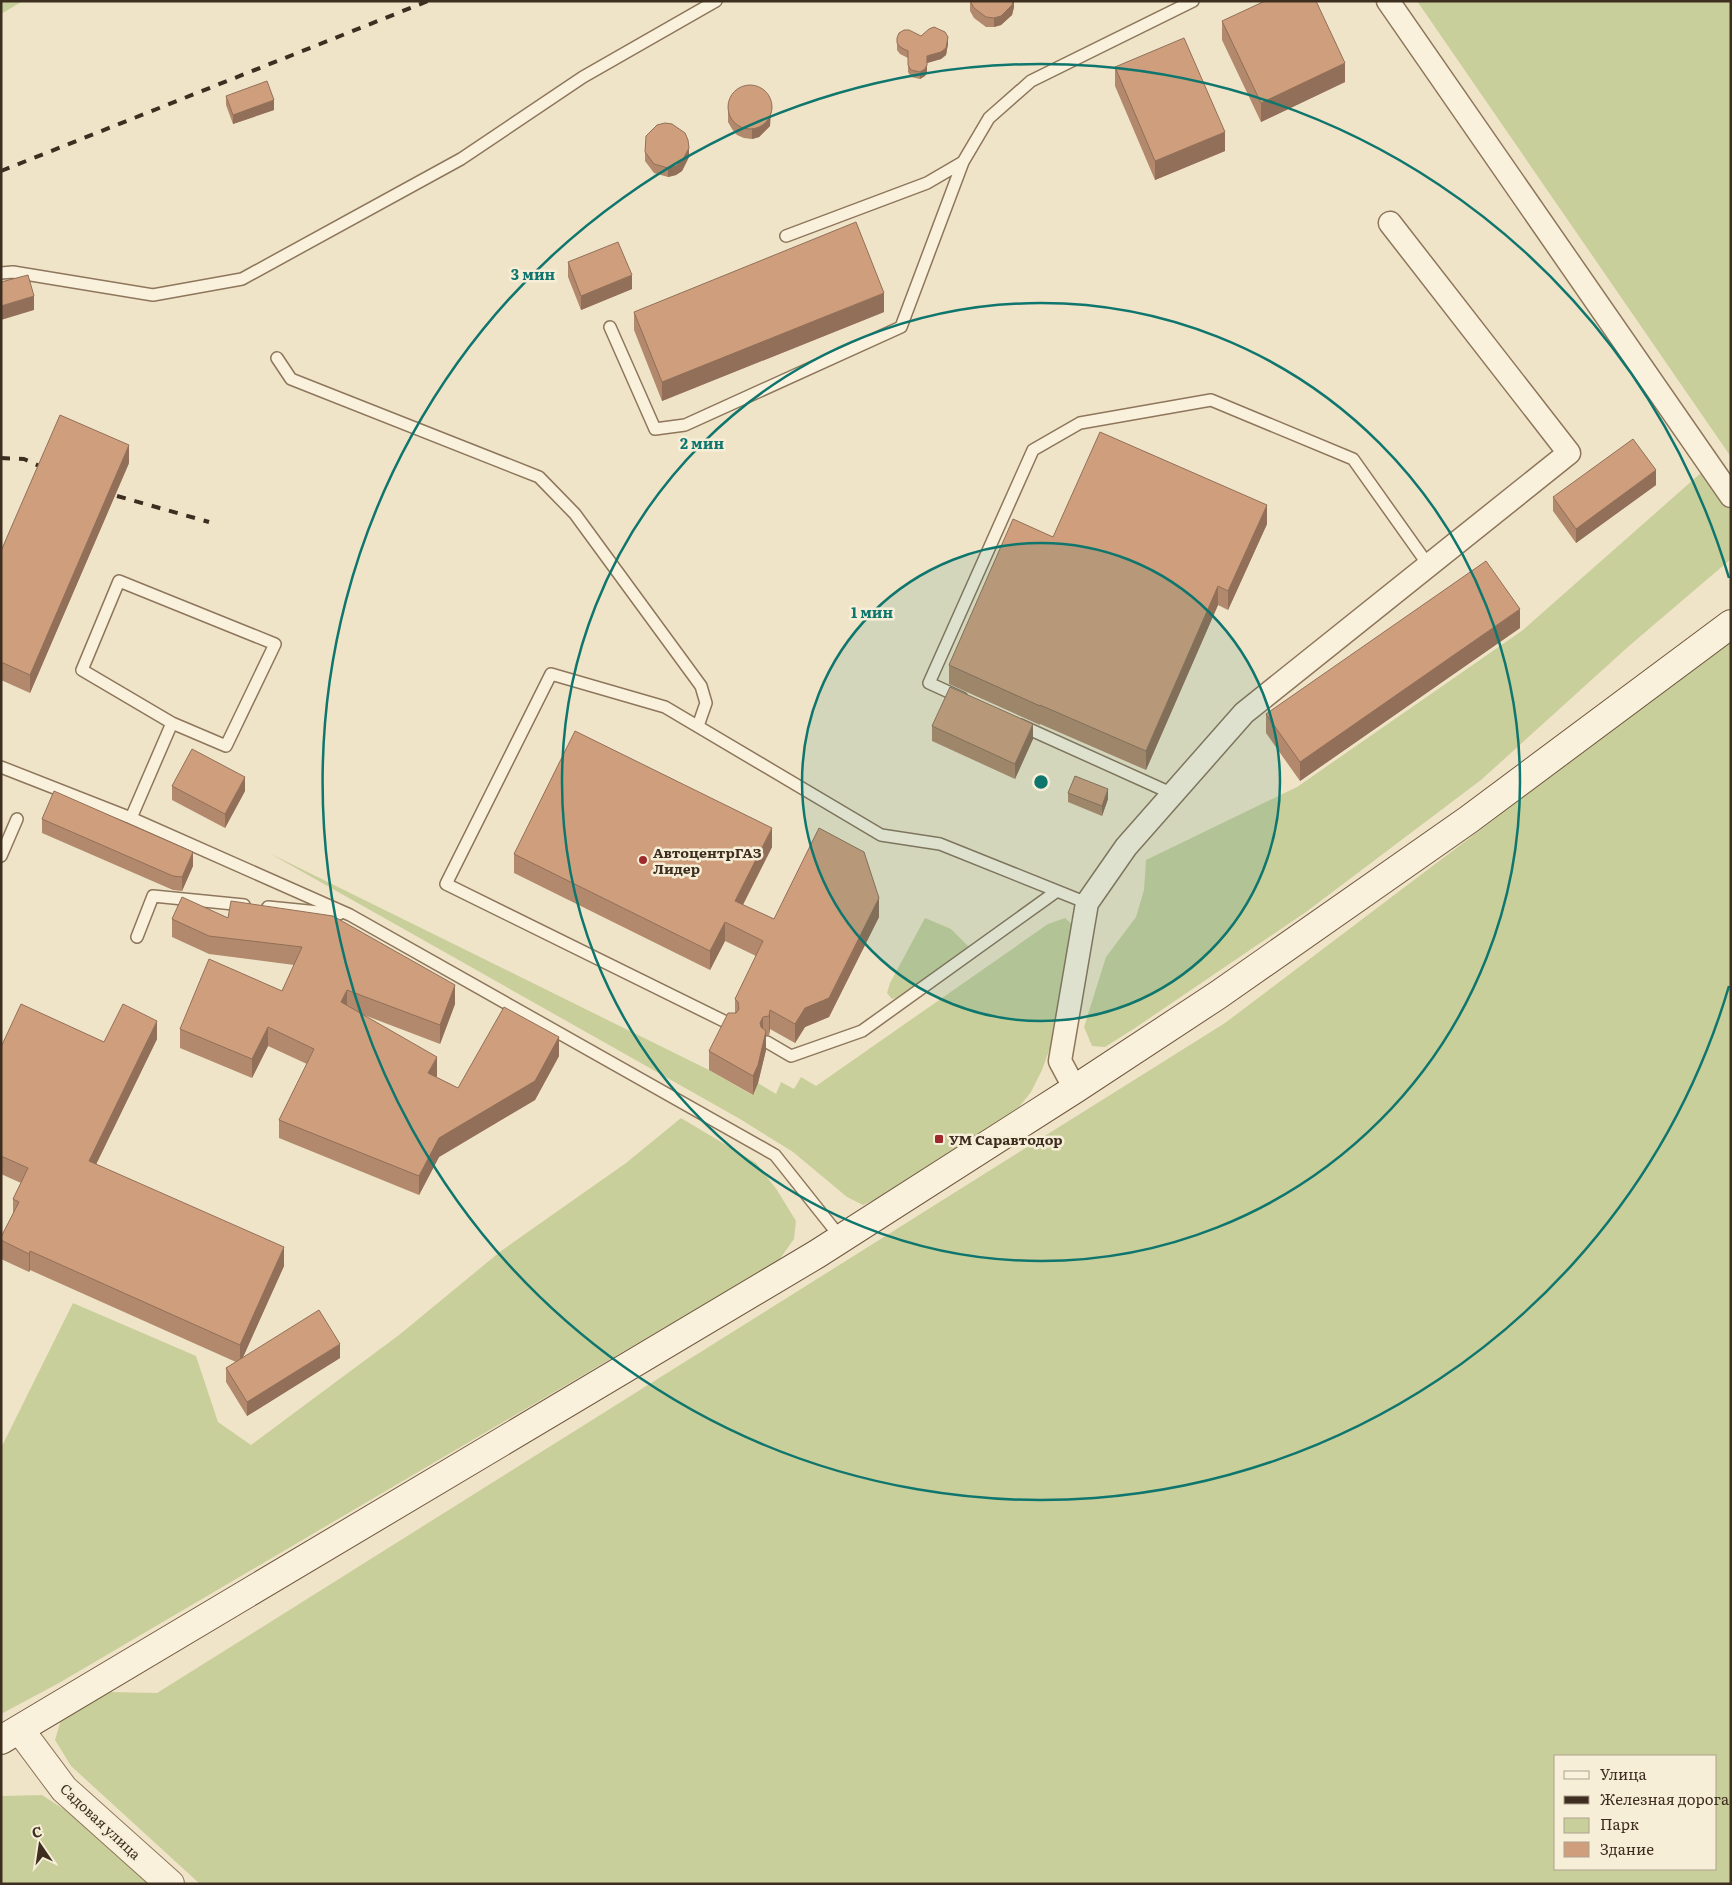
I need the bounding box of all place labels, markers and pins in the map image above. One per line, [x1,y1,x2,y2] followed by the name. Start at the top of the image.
[1032,773,1050,791] centre of rings
[653,842,762,878] place label: АвтоцентрГАЗ Лидер
[637,854,649,866] marker: АвтоцентрГАЗ Лидер
[949,1129,1062,1149] place label: УМ Саравтодор
[933,1133,945,1145] marker: УМ Саравтодор

